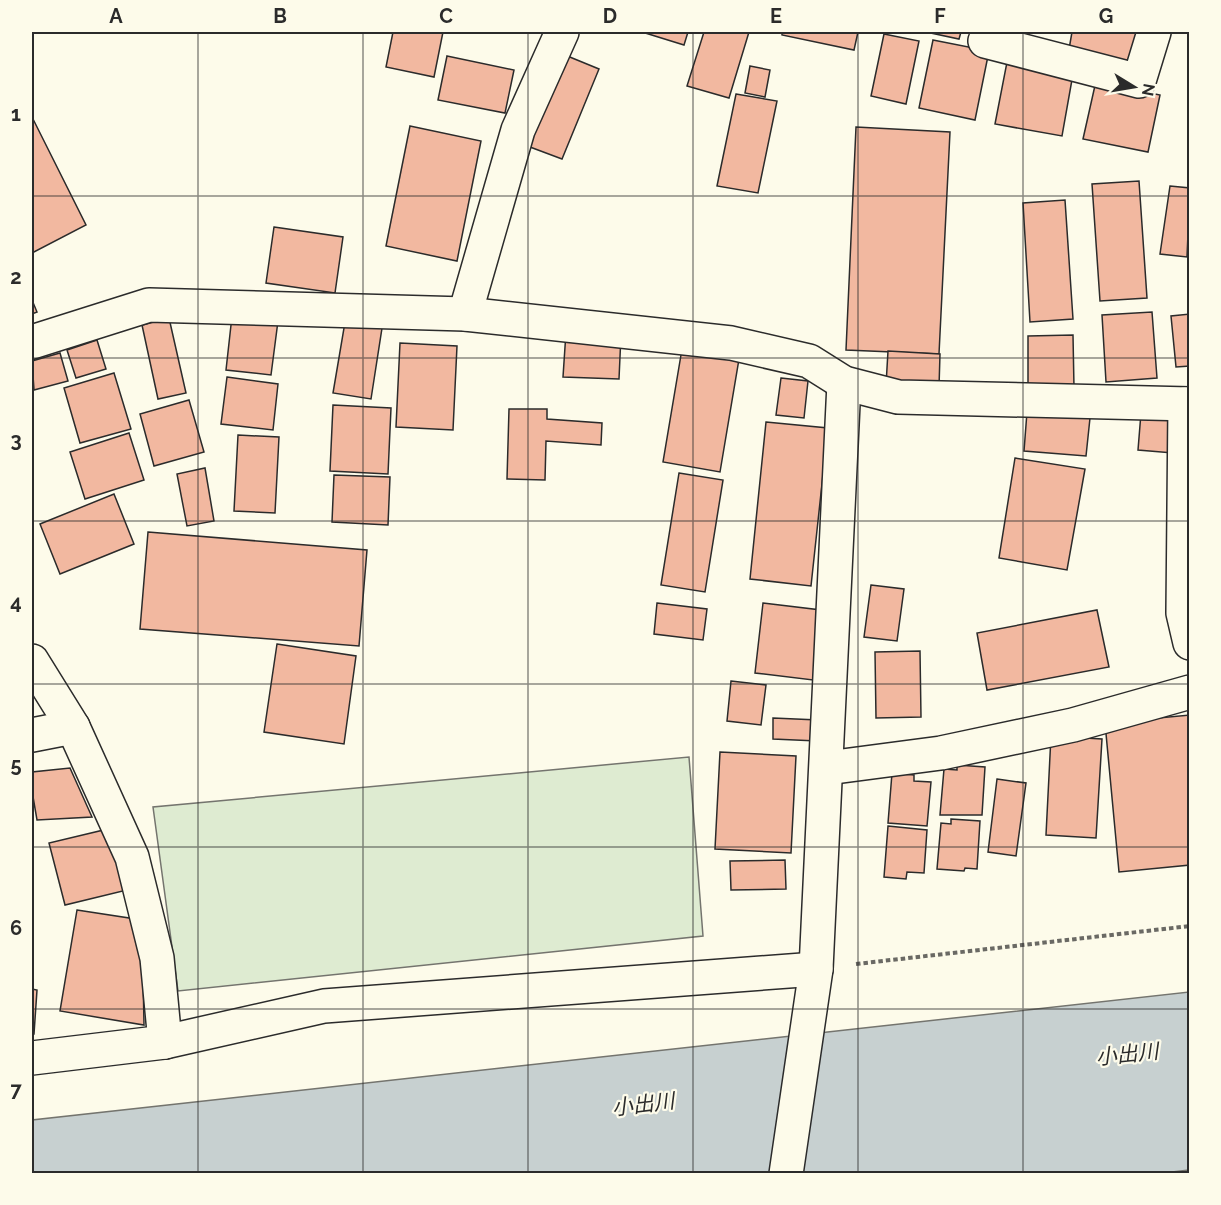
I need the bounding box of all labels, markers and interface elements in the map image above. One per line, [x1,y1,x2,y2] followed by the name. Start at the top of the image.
[109,4,123,28] text: A
[273,4,287,28] text: B
[439,4,453,28] text: C
[603,4,617,28] text: D
[770,4,782,28] text: E
[934,4,946,28] text: F
[1099,4,1113,28] text: G
[1104,57,1164,117] north arrow
[1138,82,1159,98] text: N
[11,102,21,126] text: 1
[10,265,22,289] text: 2
[10,428,22,452] text: 3
[10,590,22,614] text: 4
[10,753,22,777] text: 5
[10,916,22,940] text: 6
[1094,1038,1162,1070] water label: 小出川
[10,1078,22,1102] text: 7
[610,1088,678,1120] water label: 小出川

